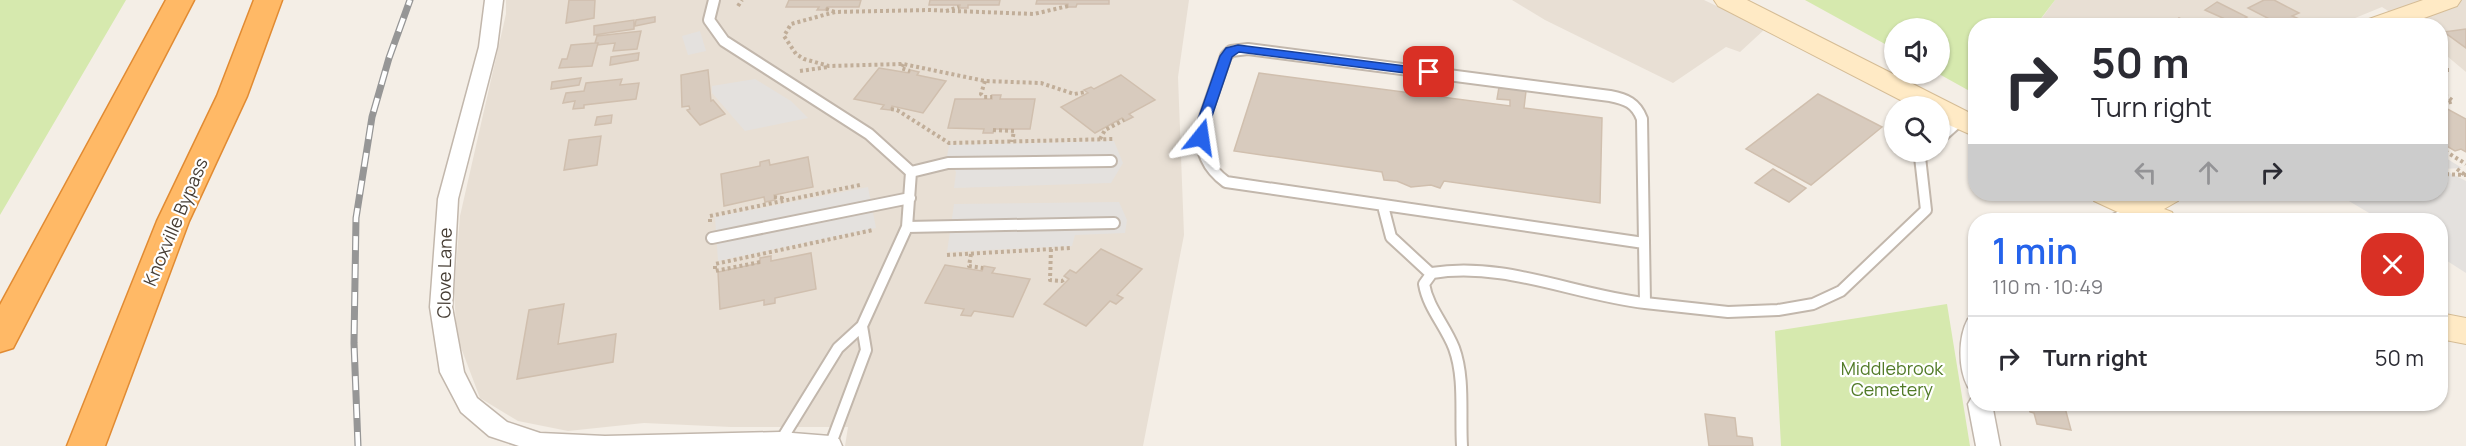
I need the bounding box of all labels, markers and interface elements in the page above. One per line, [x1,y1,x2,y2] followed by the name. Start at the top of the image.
[1884,18,1950,162] map controls
[1884,18,1950,84] button: sound
[2091,33,2189,91] text: 50 m
[1992,42,2070,120] icon: right
[1403,46,1454,97] pin
[1412,55,1445,88] icon: arrive
[2091,88,2212,125] text: Turn right
[1884,96,1950,162] button: search
[1169,105,1233,169] position arrow
[137,154,213,289] street label: Knoxville Bypass
[2129,156,2162,189] icon: left
[2192,156,2225,189] icon: ahead
[2255,156,2288,189] icon: right
[1992,226,2078,275] text: 1 min
[431,227,457,318] street label: Clove Lane
[2361,233,2424,296] button: close
[1992,273,2103,300] text: 110 m · 10:49
[1992,342,2025,375] icon: right
[2043,343,2148,373] text: Turn right
[2375,343,2424,373] text: 50 m
[1841,356,1944,401] park label: Middlebrook Cemetery

